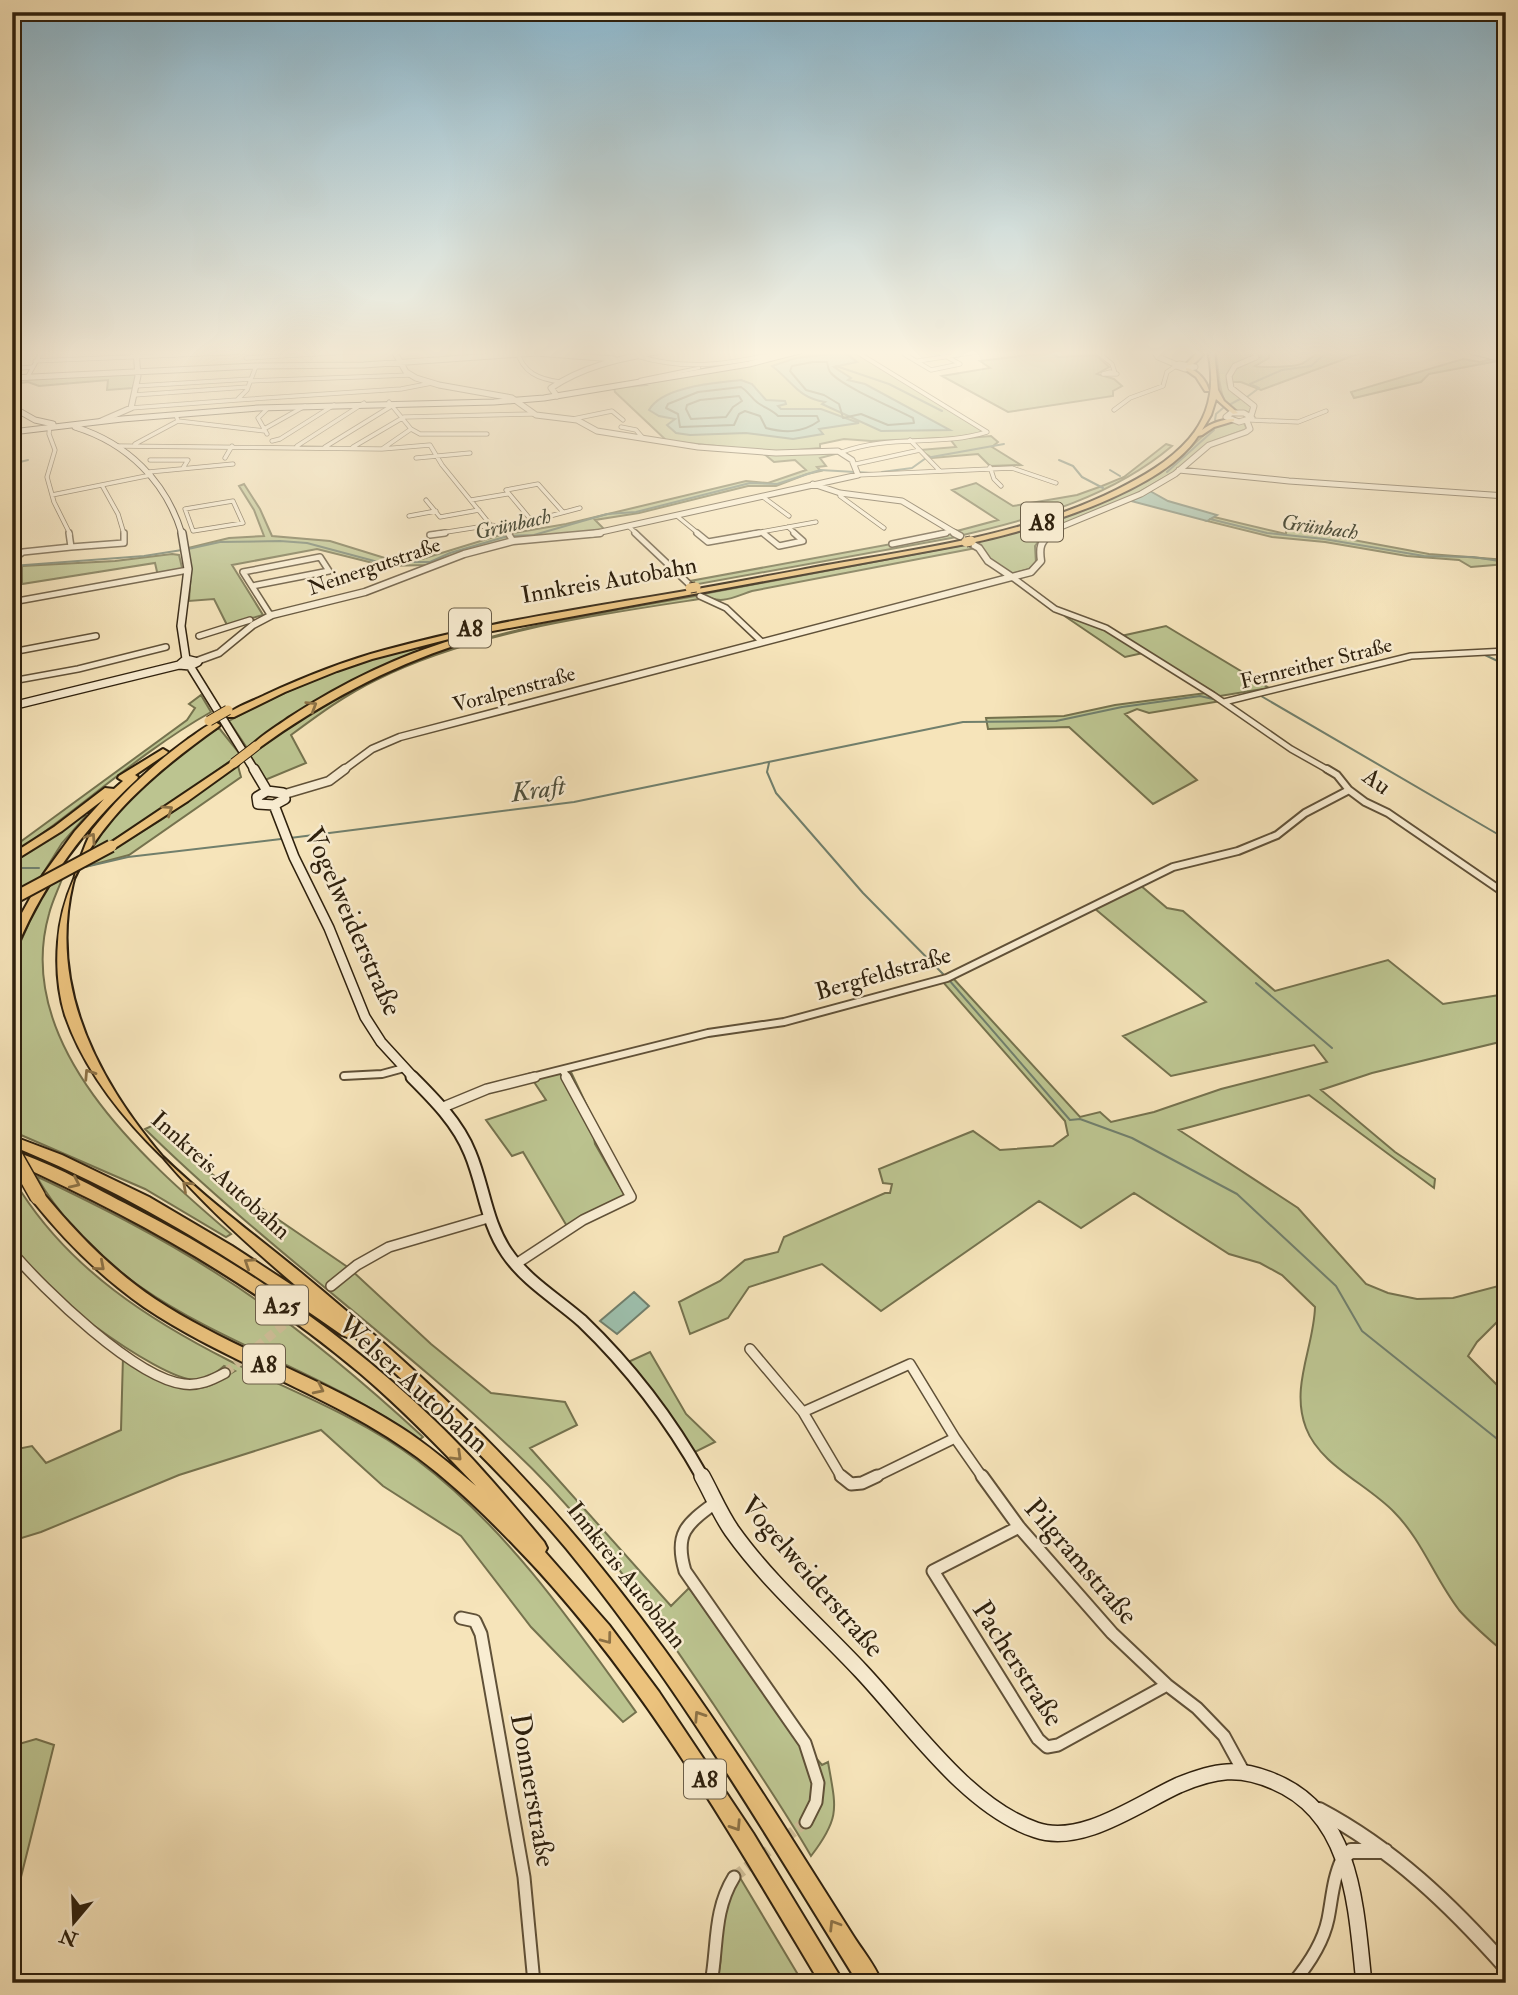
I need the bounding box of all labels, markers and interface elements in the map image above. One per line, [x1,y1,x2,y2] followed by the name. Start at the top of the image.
[1021,502,1063,542] road number: A8
[472,503,554,546] water label: Grünbach
[1280,509,1360,546] water label: Grünbach
[304,531,444,602] street label: Neinergutstraße
[519,550,699,611] street label: Innkreis Autobahn
[449,608,491,648] road number: A8
[1237,631,1395,695] street label: Fernreither Straße
[450,660,579,719] street label: Voralpenstraße
[304,702,317,715] one-way arrow
[1356,760,1397,802] street label: Au
[507,770,569,810] water label: Kraft
[161,805,174,818] one-way arrow
[295,822,410,1022] street label: Vogelweiderstraße
[82,833,95,846] one-way arrow
[812,939,955,1008] street label: Bergfeldstraße
[84,1069,97,1082] one-way arrow
[144,1104,297,1246] street label: Innkreis Autobahn
[68,1175,80,1189] one-way arrow
[182,1182,195,1194] one-way arrow
[92,1258,105,1270] one-way arrow
[244,1259,257,1271] one-way arrow
[256,1286,308,1324] road number: A25
[329,1306,496,1461] street label: Welser Autobahn
[243,1344,285,1384] road number: A8
[312,1380,324,1394] one-way arrow
[449,1447,462,1460] one-way arrow
[732,1489,892,1665] street label: Vogelweiderstraße
[1017,1492,1145,1632] street label: Pilgramstraße
[560,1496,694,1655] street label: Innkreis Autobahn
[964,1594,1071,1733] street label: Pacherstraße
[599,1631,611,1643] one-way arrow
[694,1710,707,1723] one-way arrow
[502,1711,563,1870] street label: Donnerstraße
[684,1760,726,1798] road number: A8
[728,1818,740,1831] one-way arrow
[38,1886,108,1956] north arrow
[830,1920,843,1933] one-way arrow
[56,1923,82,1952] text: N

